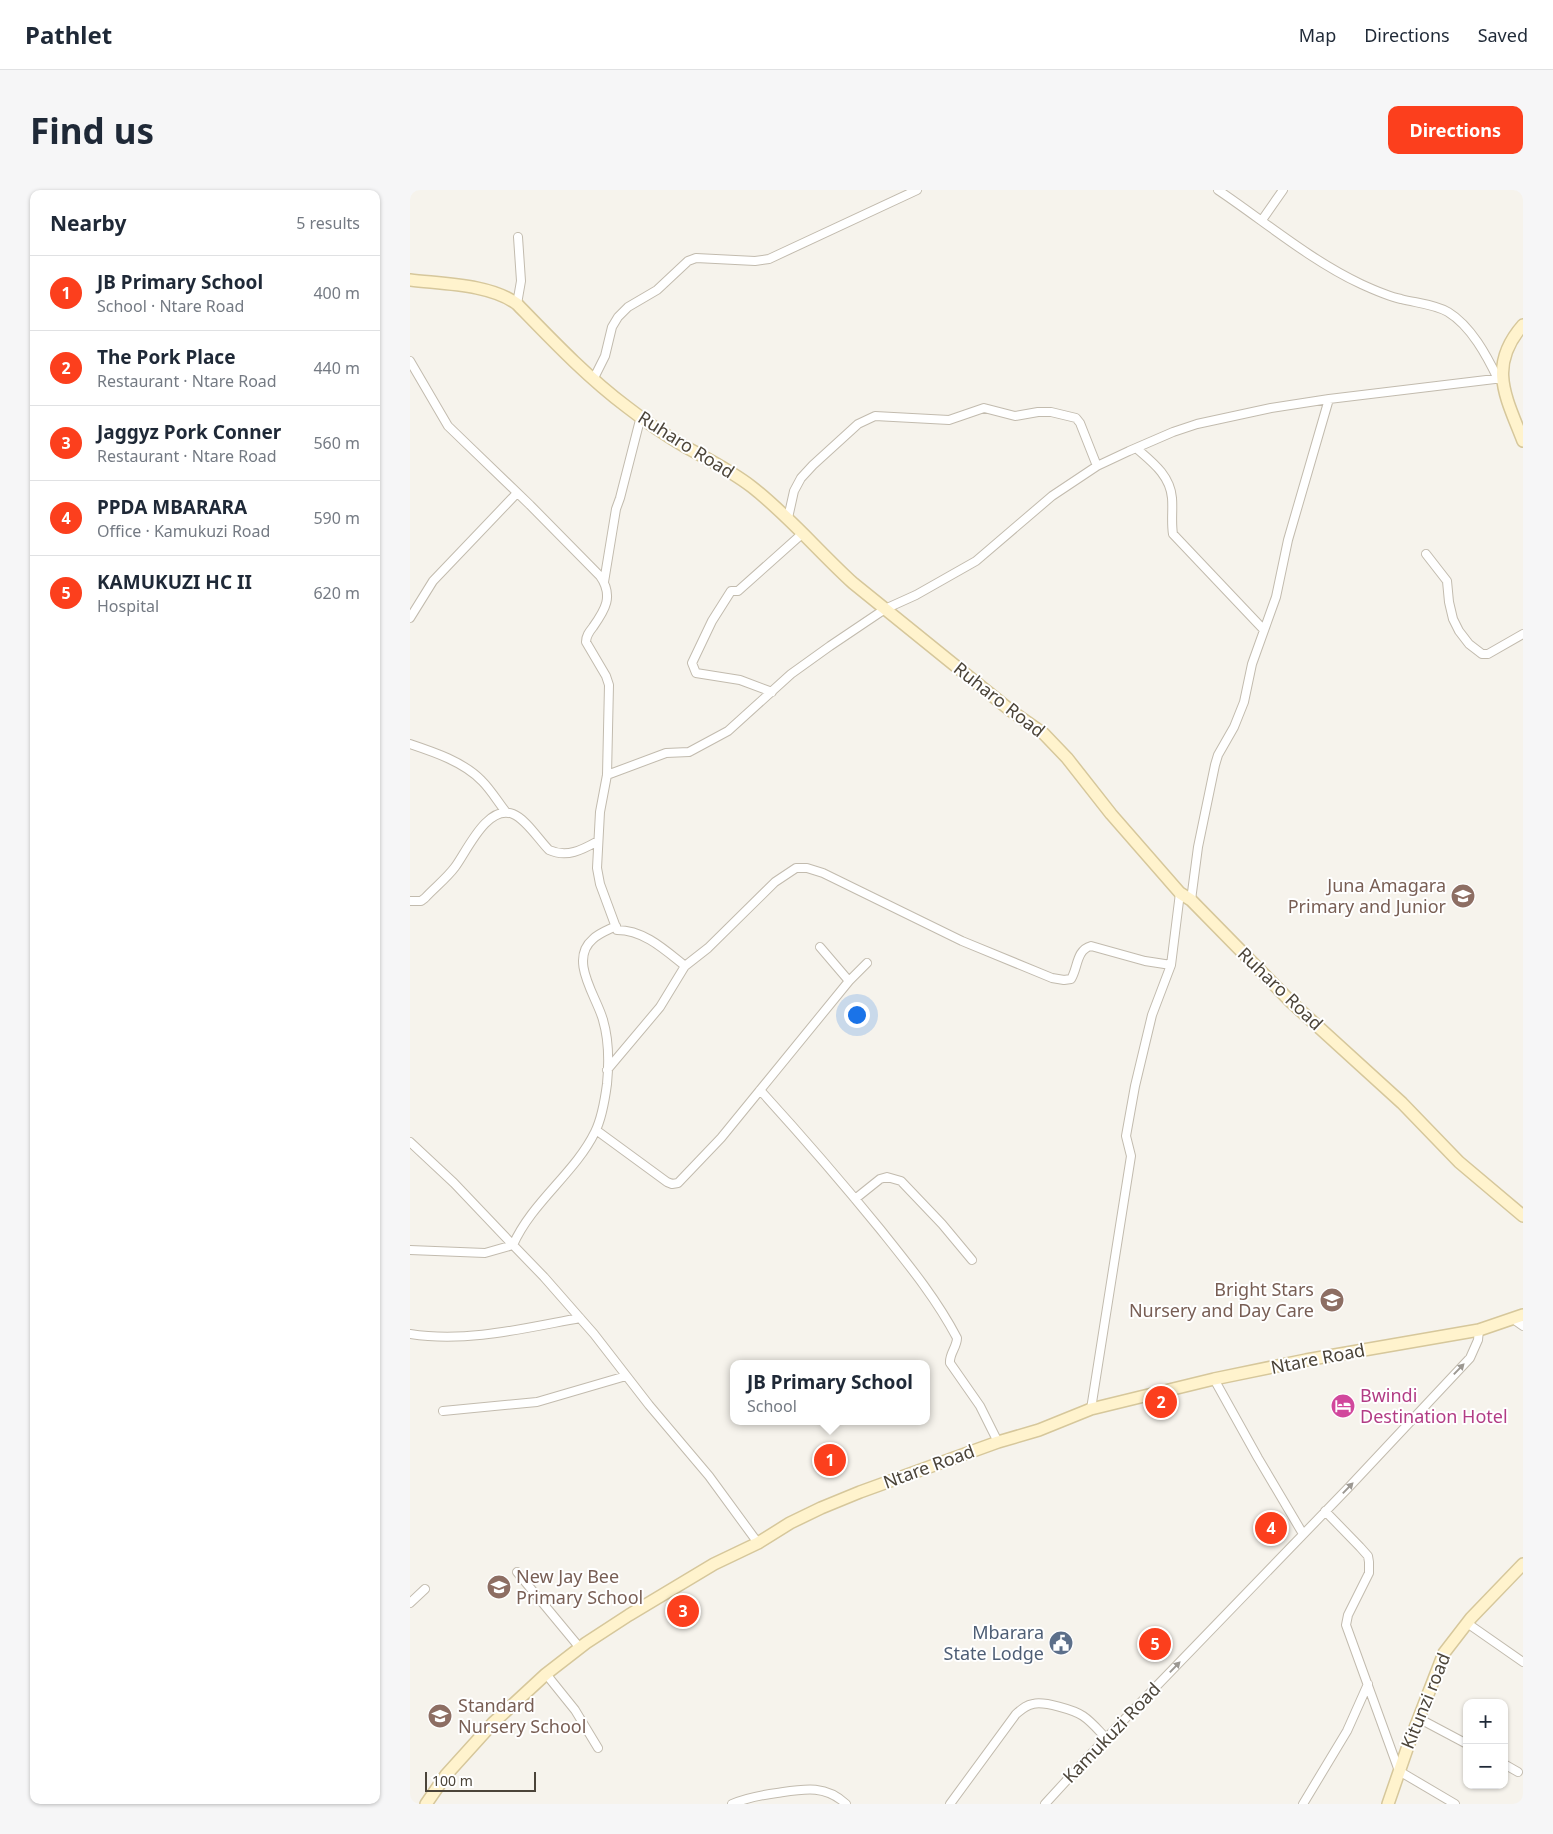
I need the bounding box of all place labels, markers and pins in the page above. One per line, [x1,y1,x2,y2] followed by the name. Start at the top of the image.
[1288,873,1447,918] place label: Juna Amagara Primary and Junior
[1450,883,1476,909] school or university icon: Juna Amagara Primary and Junior
[1129,1277,1314,1322] place label: Bright Stars Nursery and Day Care
[1319,1287,1345,1313] school or university icon: Bright Stars Nursery and Day Care
[1145,1383,1177,1421] pin: 2
[1360,1383,1508,1428] place label: Bwindi Destination Hotel
[1330,1393,1356,1419] hotel icon: Bwindi Destination Hotel
[814,1441,846,1479] pin: 1
[1255,1509,1287,1547] pin: 4
[516,1564,643,1609] place label: New Jay Bee Primary School
[486,1574,512,1600] school or university icon: New Jay Bee Primary School
[667,1592,699,1630] pin: 3
[944,1620,1044,1665] place label: Mbarara State Lodge
[1139,1625,1171,1663] pin: 5
[1048,1630,1074,1656] public building icon: Mbarara State Lodge
[458,1693,586,1738] place label: Standard Nursery School
[427,1703,453,1729] school or university icon: Standard Nursery School

